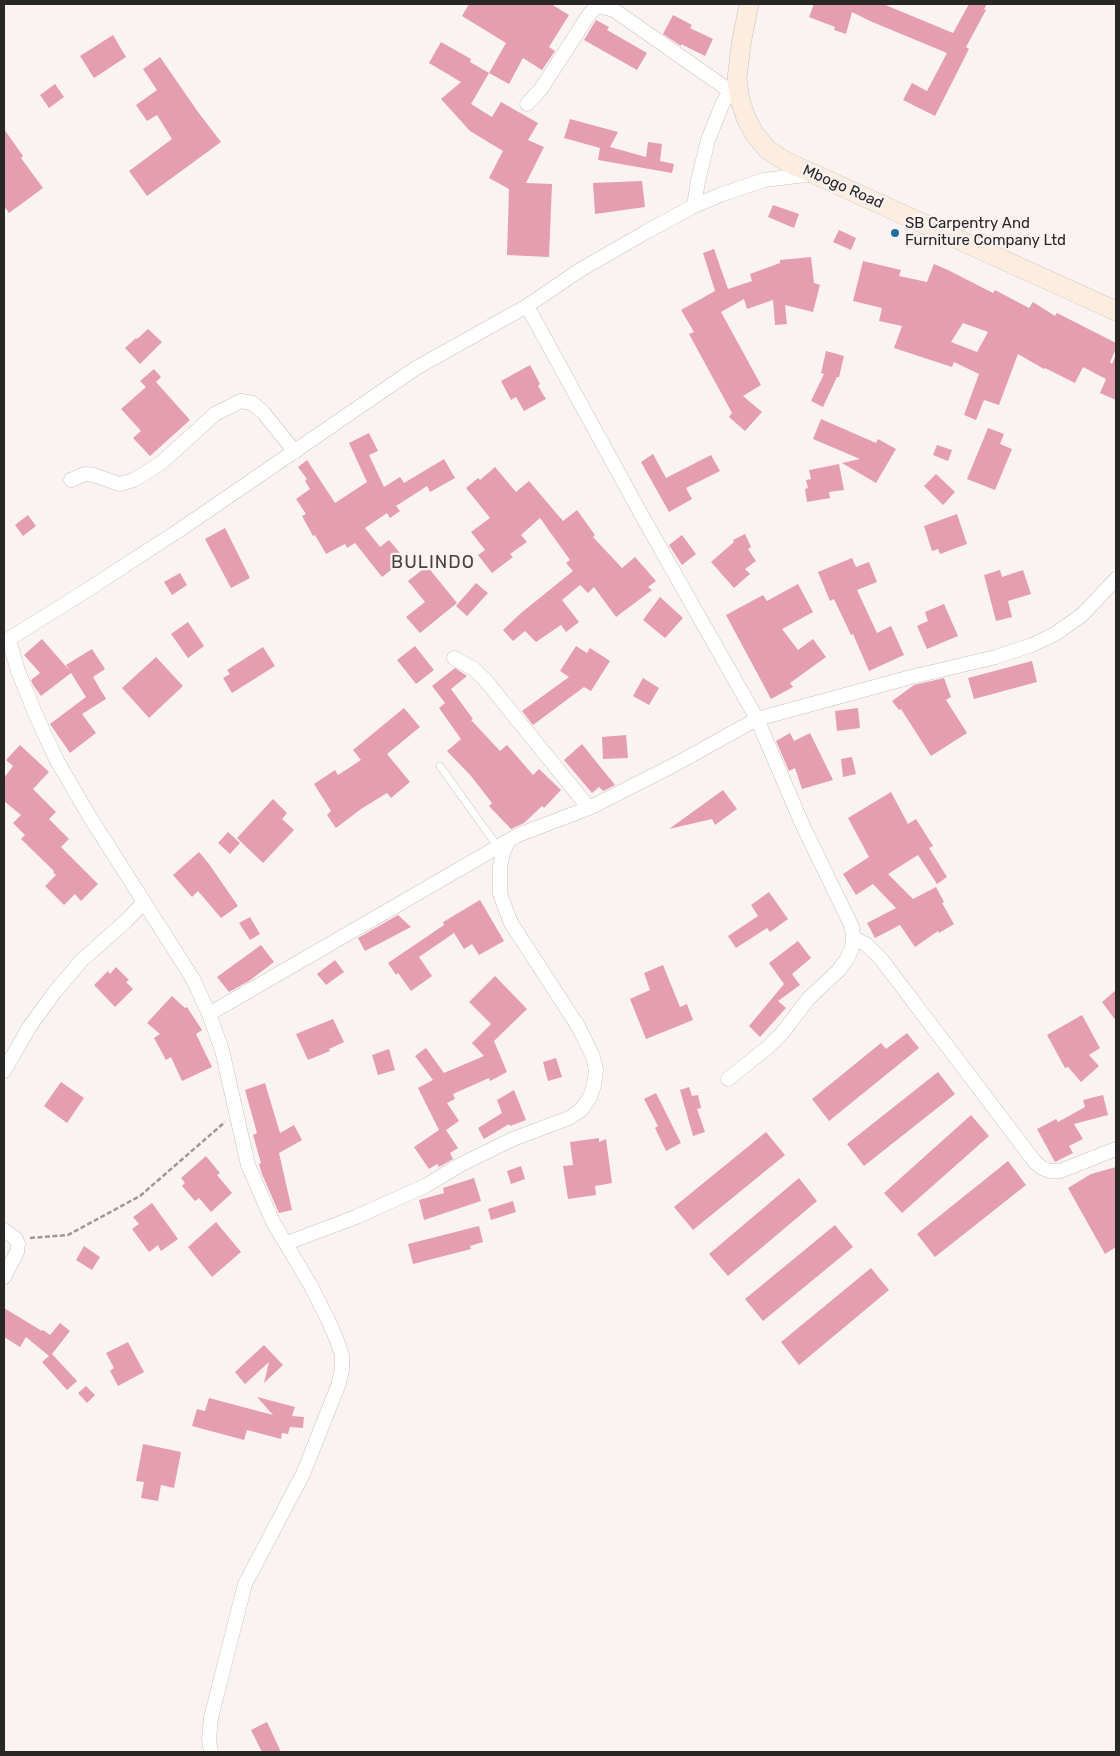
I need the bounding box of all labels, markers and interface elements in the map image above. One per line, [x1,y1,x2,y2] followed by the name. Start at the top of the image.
[800,161,886,213] street label: Mbogo Road
[905,215,1066,250] place label: SB Carpentry And Furniture Company Ltd
[889,227,901,239] marker: SB Carpentry And Furniture Company Ltd
[390,552,476,574] district label: BULINDO

